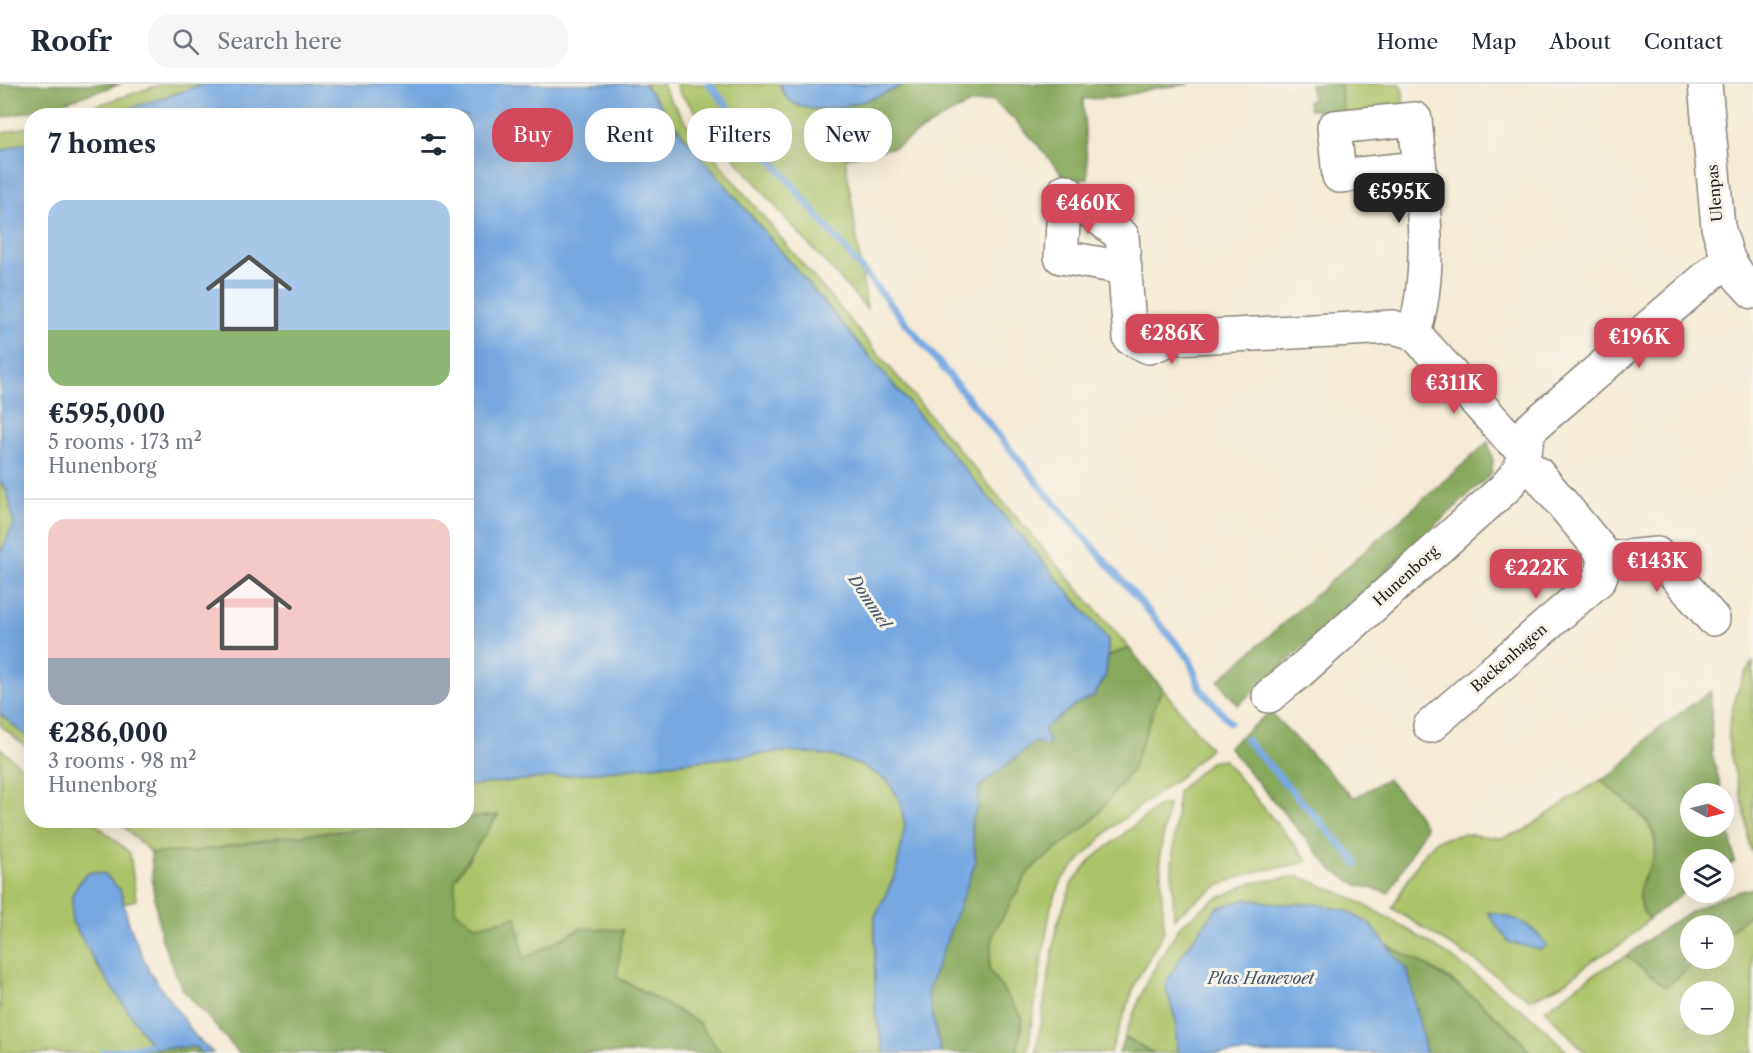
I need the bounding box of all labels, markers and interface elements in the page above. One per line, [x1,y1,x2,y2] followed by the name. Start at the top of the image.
[148,14,568,68] search box
[30,24,112,58] text: Roofr
[169,25,202,58] icon: search
[217,28,342,55] text: Search here
[1377,29,1438,54] text: Home
[1471,29,1516,54] text: Map
[1549,29,1611,54] text: About
[1644,29,1723,54] text: Contact
[492,108,573,162] chip: Buy
[585,108,675,162] chip: Rent
[687,108,792,162] chip: Filters
[804,108,892,162] chip: New
[48,128,156,160] text: 7 homes
[417,128,450,161] icon: filters
[1703,164,1726,223] street label: Ulenpas
[1357,173,1441,224] pin: €595K
[1368,180,1430,204] text: €595K
[1046,184,1130,235] pin: €460K
[1055,191,1121,215] text: €460K
[195,239,303,347] icon: home
[1130,314,1214,365] pin: €286K
[1597,318,1681,369] pin: €196K
[1140,321,1204,345] text: €286K
[1608,325,1670,349] text: €196K
[1412,364,1496,415] pin: €311K
[1425,371,1483,395] text: €311K
[48,398,165,430] text: €595,000
[48,430,202,454] text: 5 rooms · 173 m²
[48,454,157,478] text: Hunenborg
[1369,541,1442,610] street label: Hunenborg
[1615,542,1699,593] pin: €143K
[1494,549,1578,600] pin: €222K
[1627,549,1687,573] text: €143K
[1504,556,1568,580] text: €222K
[195,558,303,666] icon: home
[844,568,896,633] water label: Dommel
[1467,619,1551,696] street label: Backenhagen
[48,717,168,749] text: €286,000
[48,749,196,773] text: 3 rooms · 98 m²
[48,773,157,797] text: Hunenborg
[1680,783,1734,837] north arrow
[1680,783,1734,1035] map controls
[1680,849,1734,903] button: layers
[1680,915,1734,969] button: +
[1206,968,1316,988] water label: Plas Hanevoet
[1680,981,1734,1035] button: −

